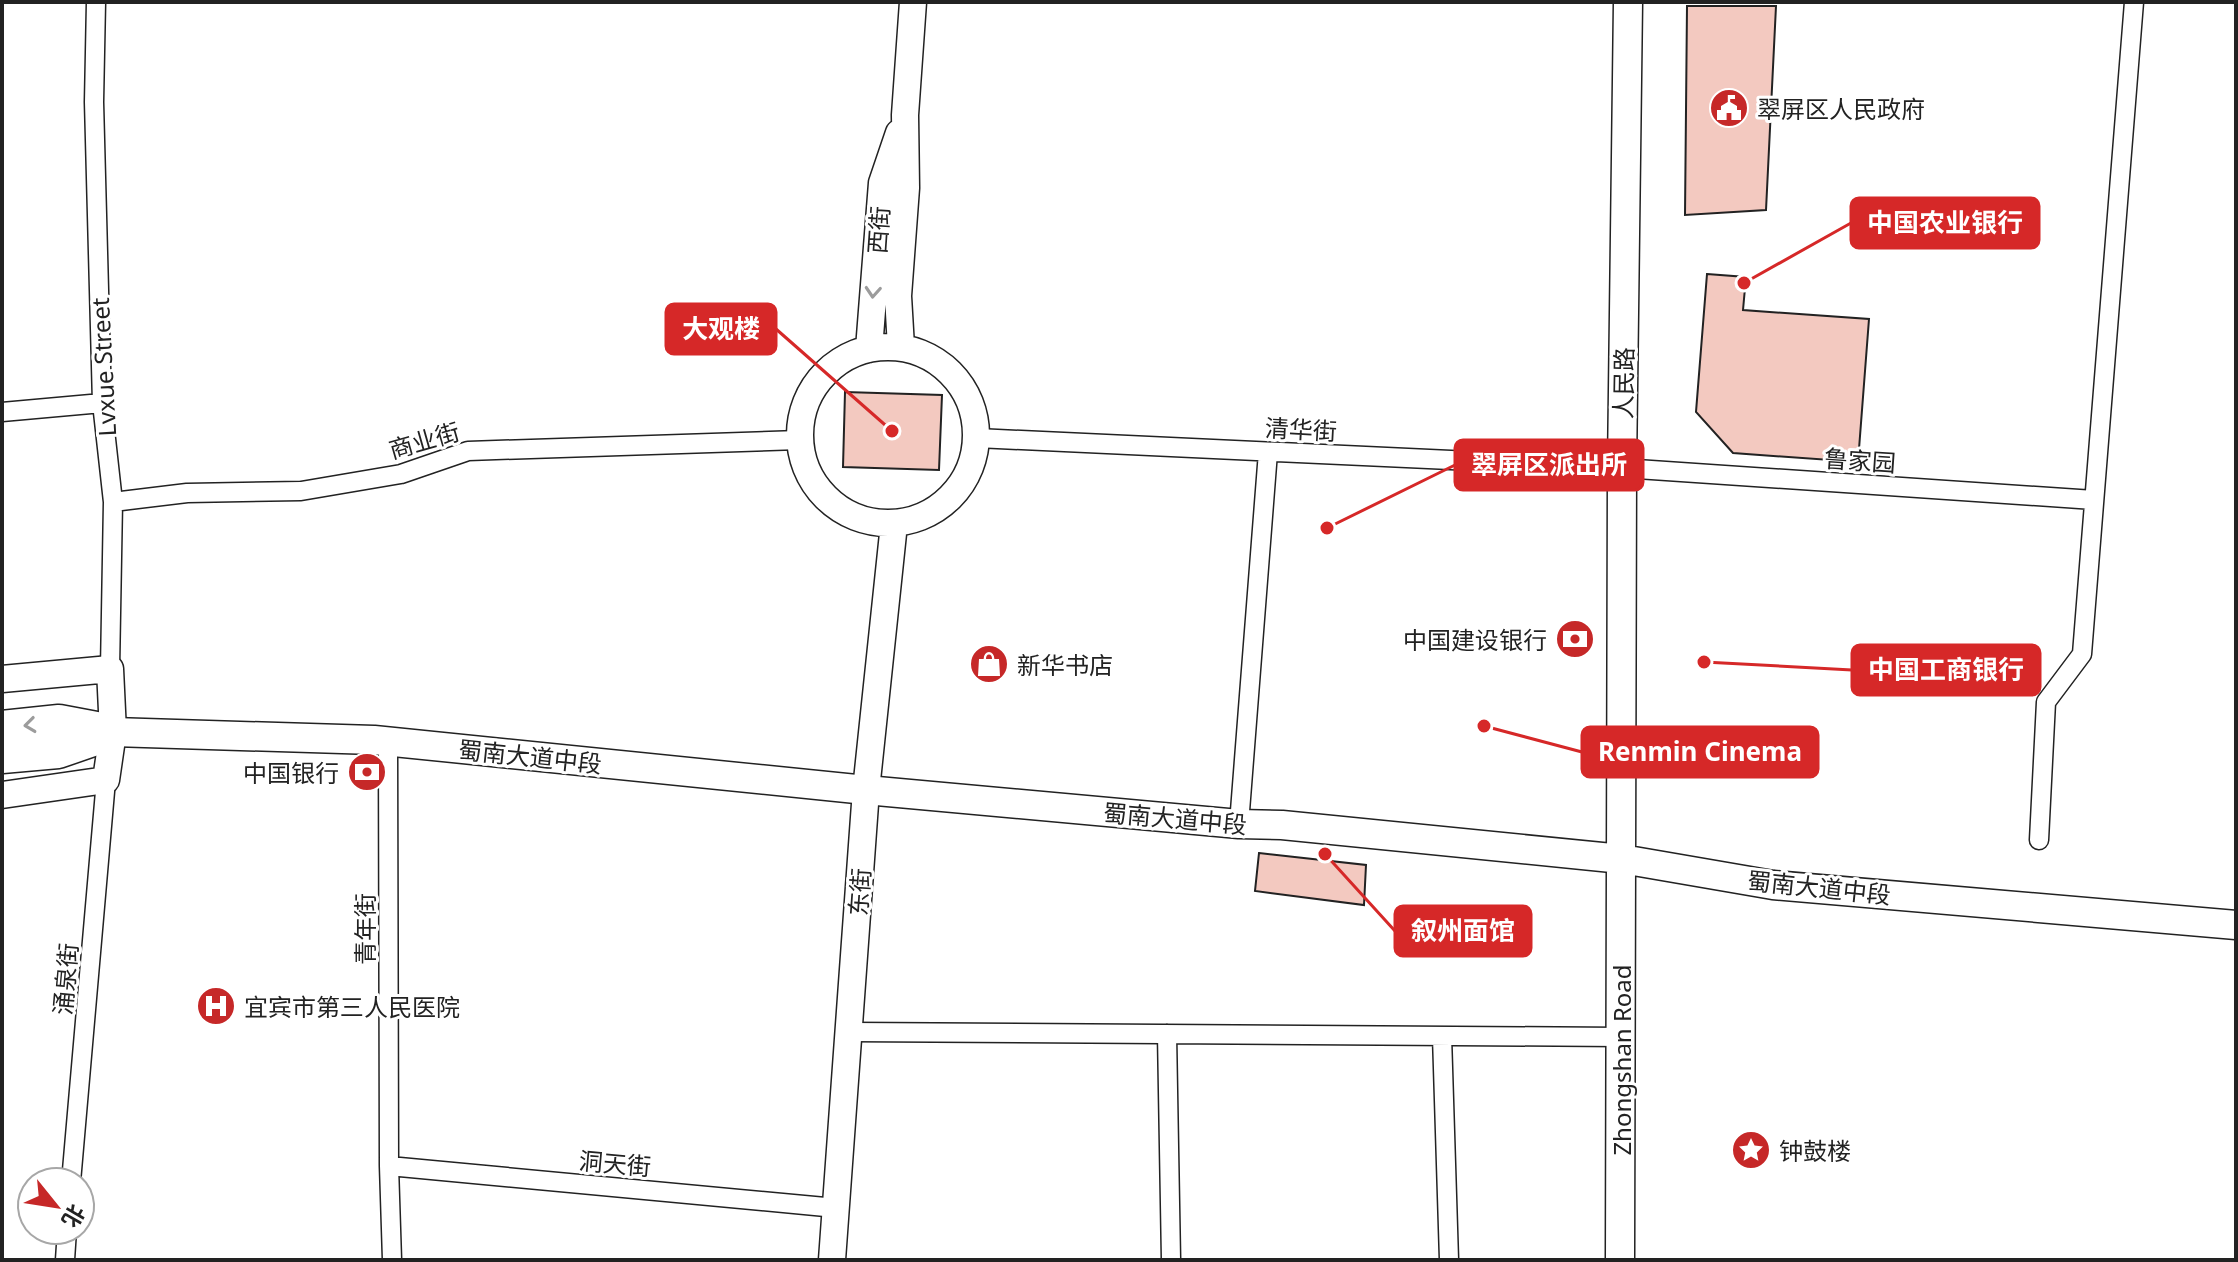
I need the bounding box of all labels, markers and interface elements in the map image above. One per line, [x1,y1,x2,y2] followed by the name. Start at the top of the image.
[1708,87,1750,129] public building icon: 翠屏区人民政府
[1757,92,1925,125] place label: 翠屏区人民政府
[1851,198,2039,248] callout: 中国农业银行
[1867,204,2023,240] text: 中国农业银行
[860,205,896,255] street label: 西街
[865,286,882,299] one-way arrow
[83,296,123,437] street label: Lvxue Street
[666,304,776,354] callout: 大观楼
[682,310,760,346] text: 大观楼
[1606,347,1640,419] street label: 人民路
[1264,411,1338,447] street label: 清华街
[385,414,463,466] street label: 商业街
[1455,440,1643,490] callout: 翠屏区派出所
[1823,441,1897,479] street label: 鲁家园
[1471,446,1627,482] text: 翠屏区派出所
[1554,618,1596,660] bank icon: 中国建设银行
[1403,623,1547,656] place label: 中国建设银行
[968,643,1010,685] shop icon: 新华书店
[1852,645,2040,695] callout: 中国工商银行
[1017,648,1113,681] place label: 新华书店
[1868,651,2024,687] text: 中国工商银行
[23,716,37,733] one-way arrow
[1582,727,1818,777] callout: Renmin Cinema
[457,732,603,780] street label: 蜀南大道中段
[1598,733,1802,769] text: Renmin Cinema
[346,751,388,793] bank icon: 中国银行
[243,756,339,789] place label: 中国银行
[1102,795,1248,841] street label: 蜀南大道中段
[1746,863,1892,911] street label: 蜀南大道中段
[841,867,877,917] street label: 东街
[348,893,381,965] street label: 青年街
[1395,906,1531,956] callout: 叙州面馆
[1411,912,1515,948] text: 叙州面馆
[45,942,85,1016] street label: 涌泉街
[1605,964,1638,1156] street label: Zhongshan Road
[195,985,237,1027] hospital icon: 宜宾市第三人民医院
[244,990,460,1023] place label: 宜宾市第三人民医院
[1730,1129,1772,1171] place icon: 钟鼓楼
[1779,1134,1851,1167] place label: 钟鼓楼
[578,1143,652,1183] street label: 洞天街
[16,1166,96,1246] north arrow
[56,1199,93,1234] text: 北

